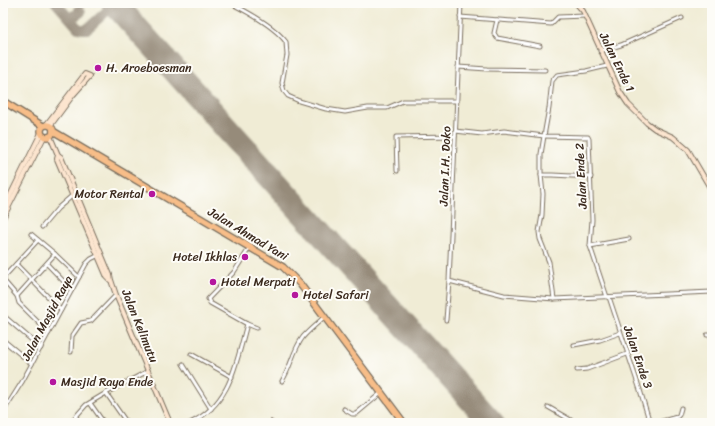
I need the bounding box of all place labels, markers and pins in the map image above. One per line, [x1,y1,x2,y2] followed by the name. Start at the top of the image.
[106,57,192,79] place label: H. Aroeboesman
[93,63,103,73] marker: H. Aroeboesman
[74,183,145,205] place label: Motor Rental
[147,189,157,199] marker: Motor Rental
[173,246,237,268] place label: Hotel Ikhlas
[240,252,250,262] marker: Hotel Ikhlas
[221,271,296,293] place label: Hotel Merpati
[208,277,218,287] marker: Hotel Merpati
[303,284,369,306] place label: Hotel Safari
[290,290,300,300] marker: Hotel Safari
[61,371,153,393] place label: Masjid Raya Ende
[48,377,58,387] marker: Masjid Raya Ende

